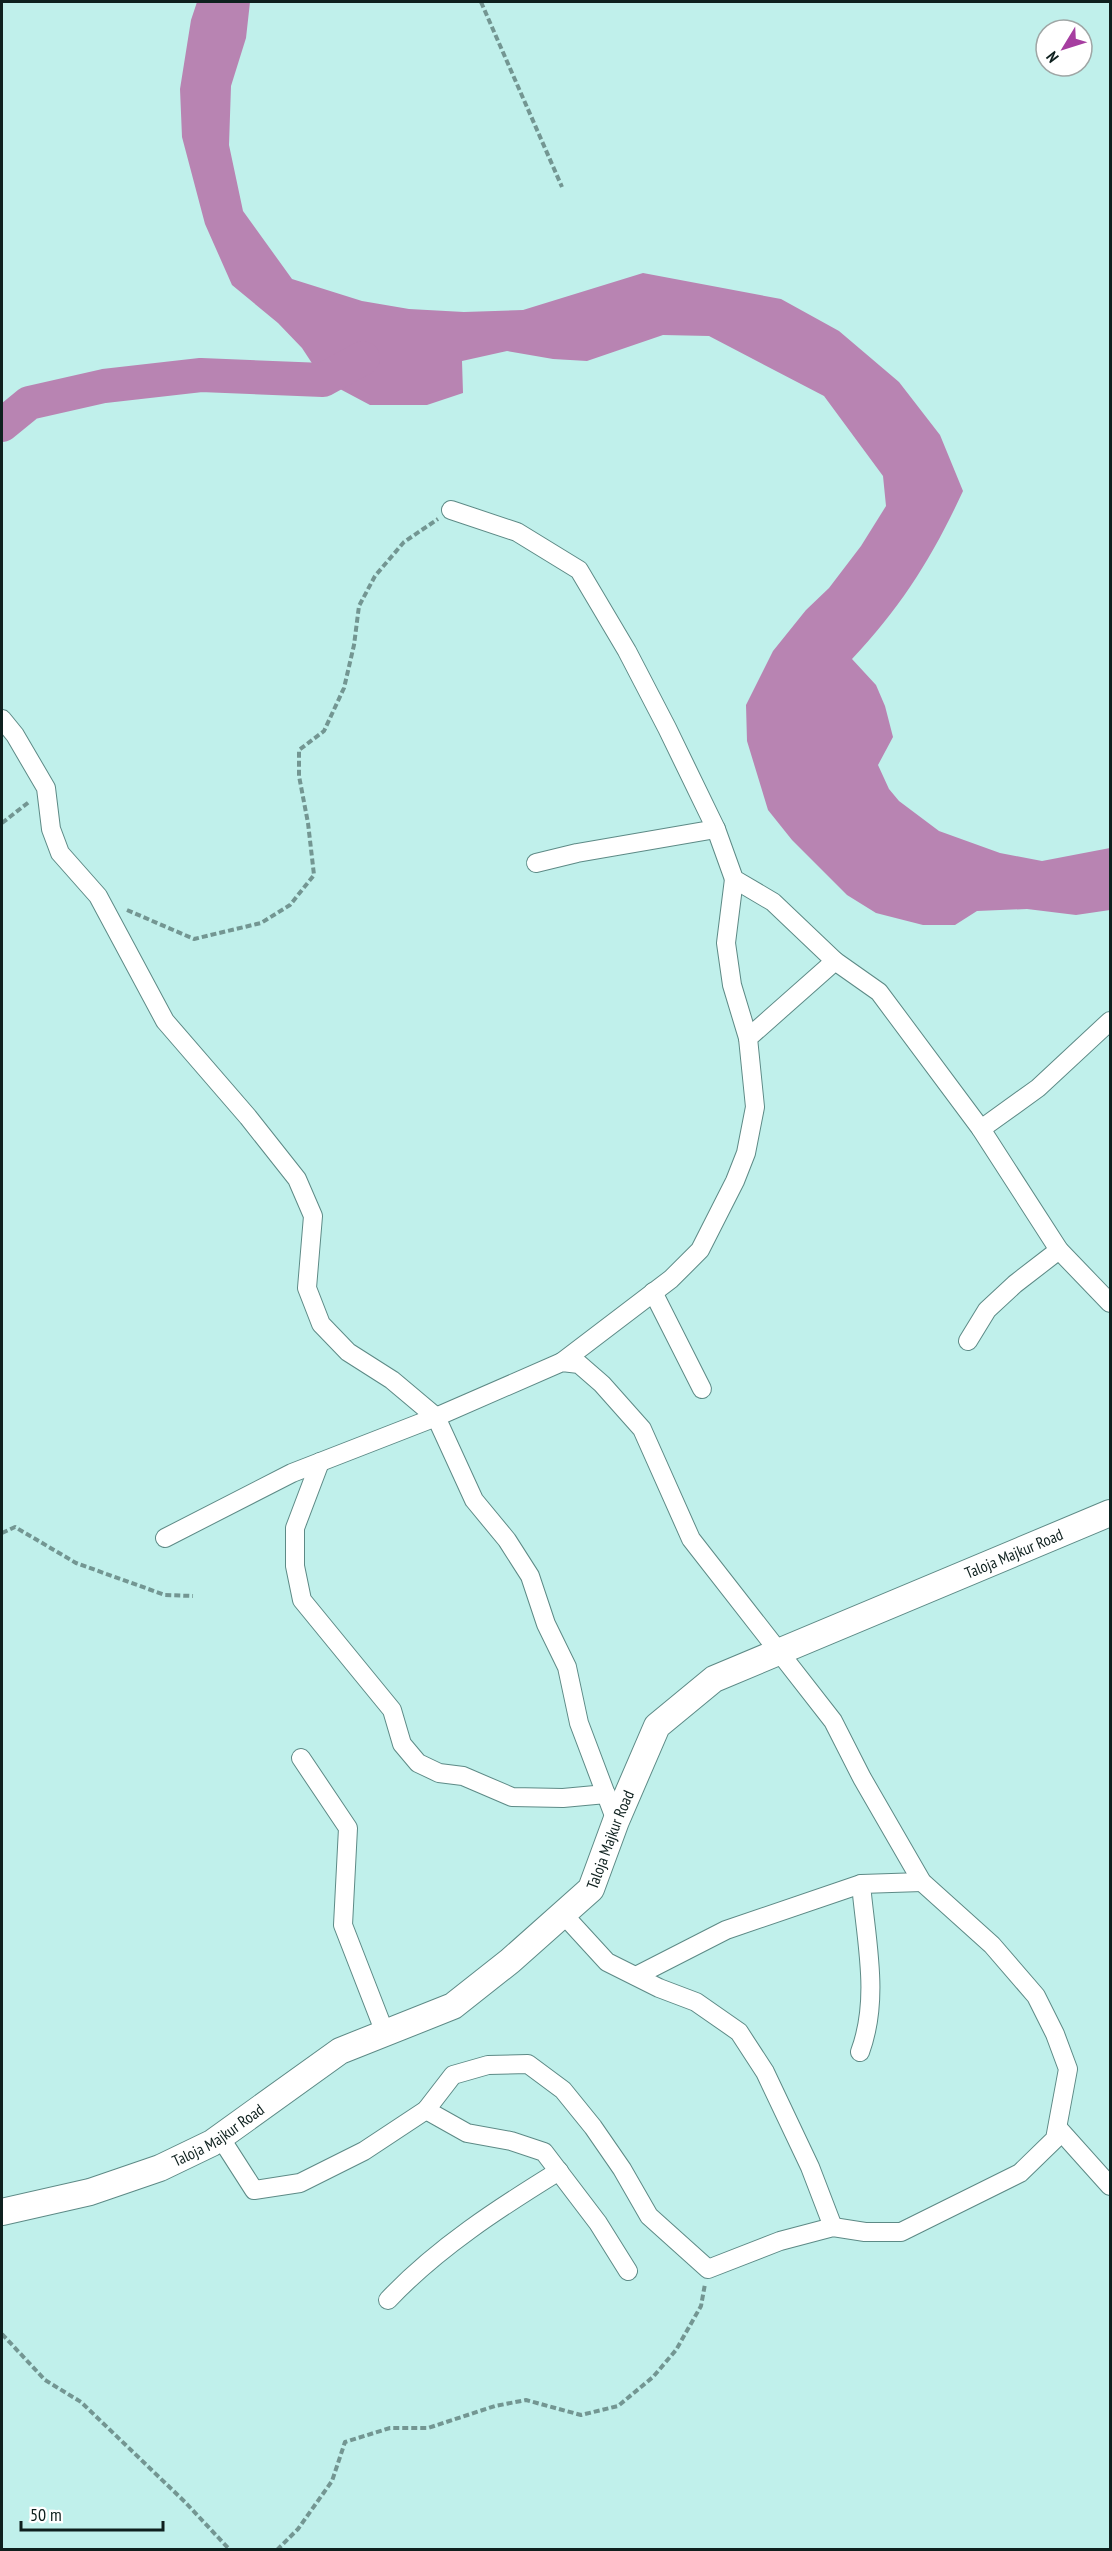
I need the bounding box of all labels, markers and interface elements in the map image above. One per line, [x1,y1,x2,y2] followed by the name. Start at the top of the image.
[1034,18,1094,78] north arrow
[1042,48,1063,67] text: N
[962,1524,1066,1583] street label: Taloja Majkur Road
[582,1787,638,1892] street label: Taloja Majkur Road
[169,2099,268,2171] street label: Taloja Majkur Road
[21,2494,164,2532] scale bar
[30,2503,62,2526] text: 50 m

